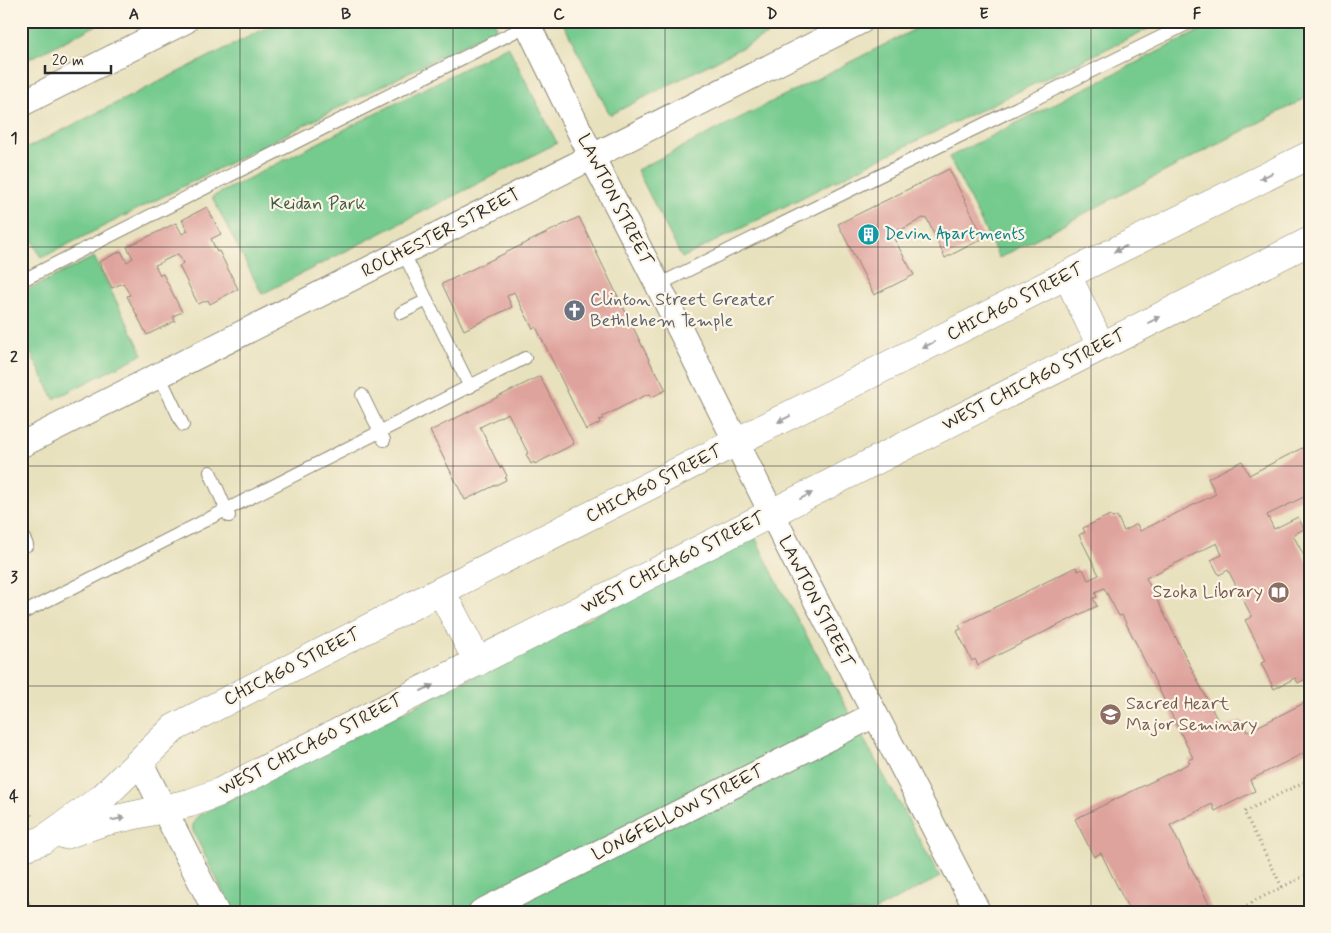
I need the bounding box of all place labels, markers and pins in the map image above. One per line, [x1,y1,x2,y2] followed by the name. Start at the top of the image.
[856,222,880,246] building icon: Devin Apartments
[884,222,1025,247] place label: Devin Apartments
[590,288,774,333] place label: Clinton Street Greater Bethlehem Temple
[562,298,586,322] church icon: Clinton Street Greater Bethlehem Temple
[1153,580,1263,604] place label: Szoka Library
[1267,580,1291,604] library icon: Szoka Library
[1126,692,1258,737] place label: Sacred Heart Major Seminary
[1098,702,1122,726] school or university icon: Sacred Heart Major Seminary

